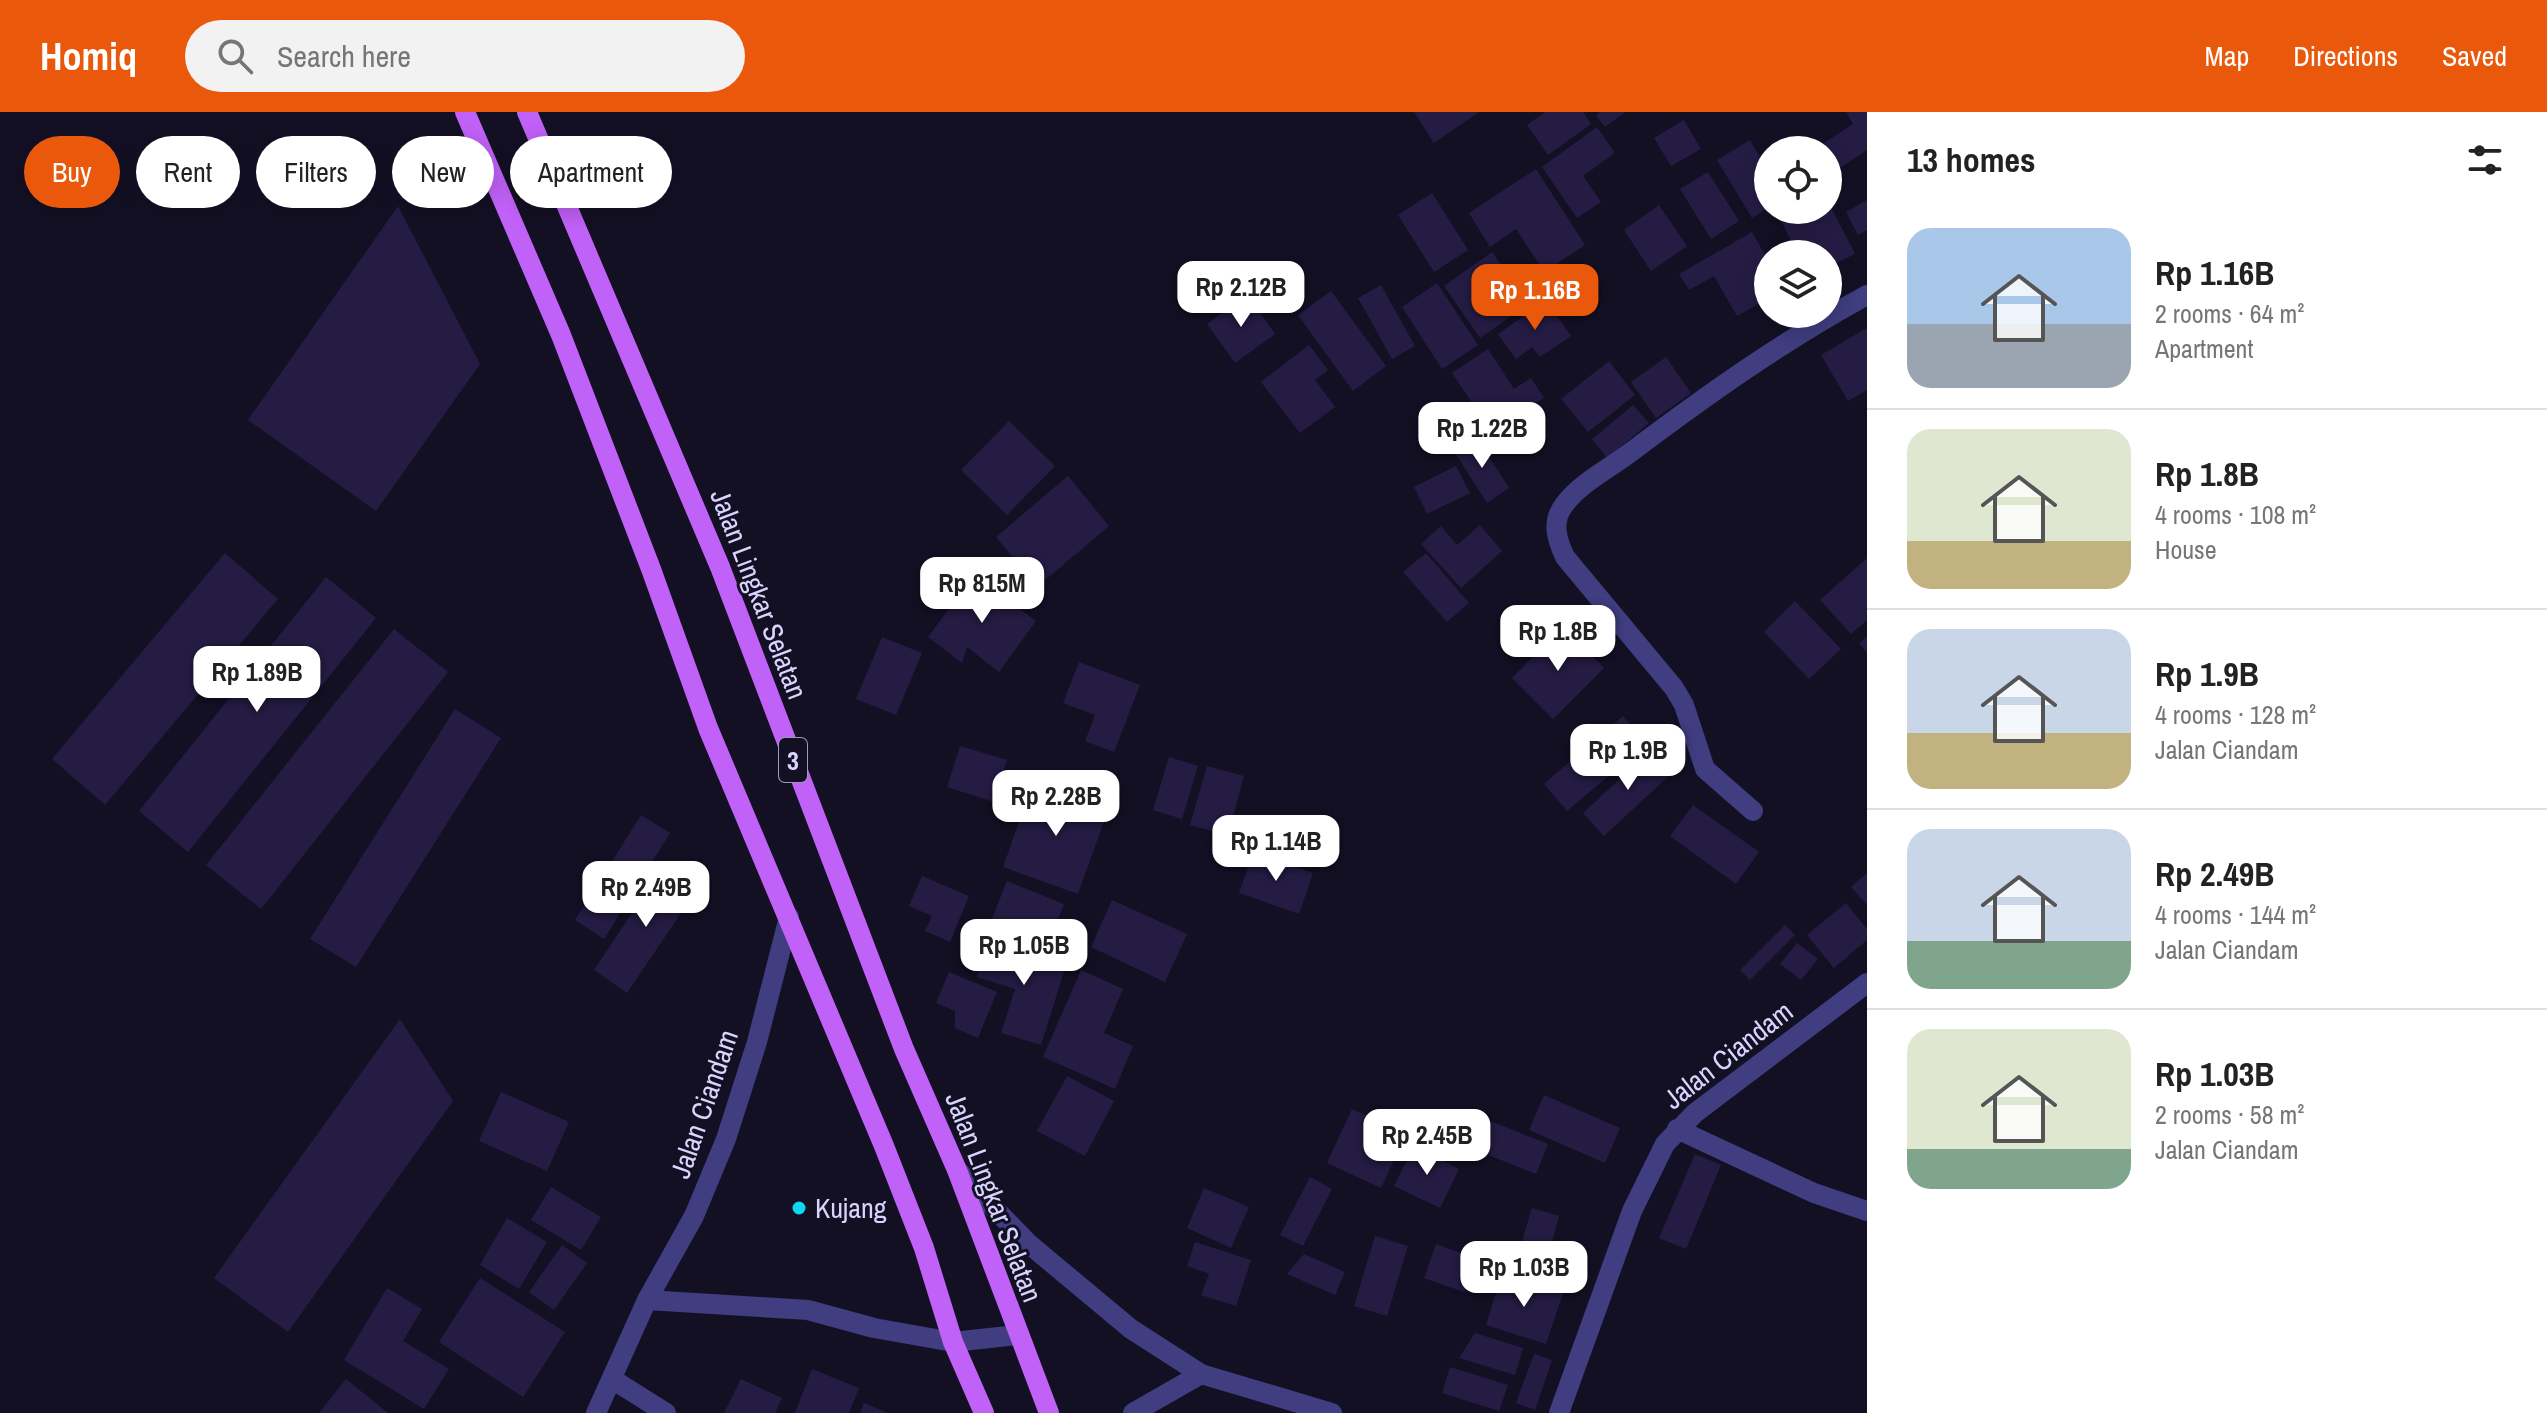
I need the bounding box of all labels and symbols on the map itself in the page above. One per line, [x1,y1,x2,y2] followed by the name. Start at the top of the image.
[1158,261,1324,329] pin: Rp 2.12B
[1452,264,1618,332] pin: Rp 1.16B
[1399,402,1565,470] pin: Rp 1.22B
[701,484,817,704] street label: Jalan Lingkar Selatan
[908,557,1056,625] pin: Rp 815M
[1484,605,1632,673] pin: Rp 1.8B
[174,646,340,714] pin: Rp 1.89B
[1554,724,1702,792] pin: Rp 1.9B
[779,738,807,782] road number: 3
[973,770,1139,838] pin: Rp 2.28B
[1193,815,1359,883] pin: Rp 1.14B
[563,861,729,929] pin: Rp 2.49B
[941,919,1107,987] pin: Rp 1.05B
[1655,992,1801,1118] street label: Jalan Ciandam
[661,1025,747,1183] street label: Jalan Ciandam
[936,1087,1052,1307] street label: Jalan Lingkar Selatan
[1344,1109,1510,1177] pin: Rp 2.45B
[815,1189,887,1227] place label: Kujang
[790,1199,808,1217] marker: Kujang
[1441,1241,1607,1309] pin: Rp 1.03B

